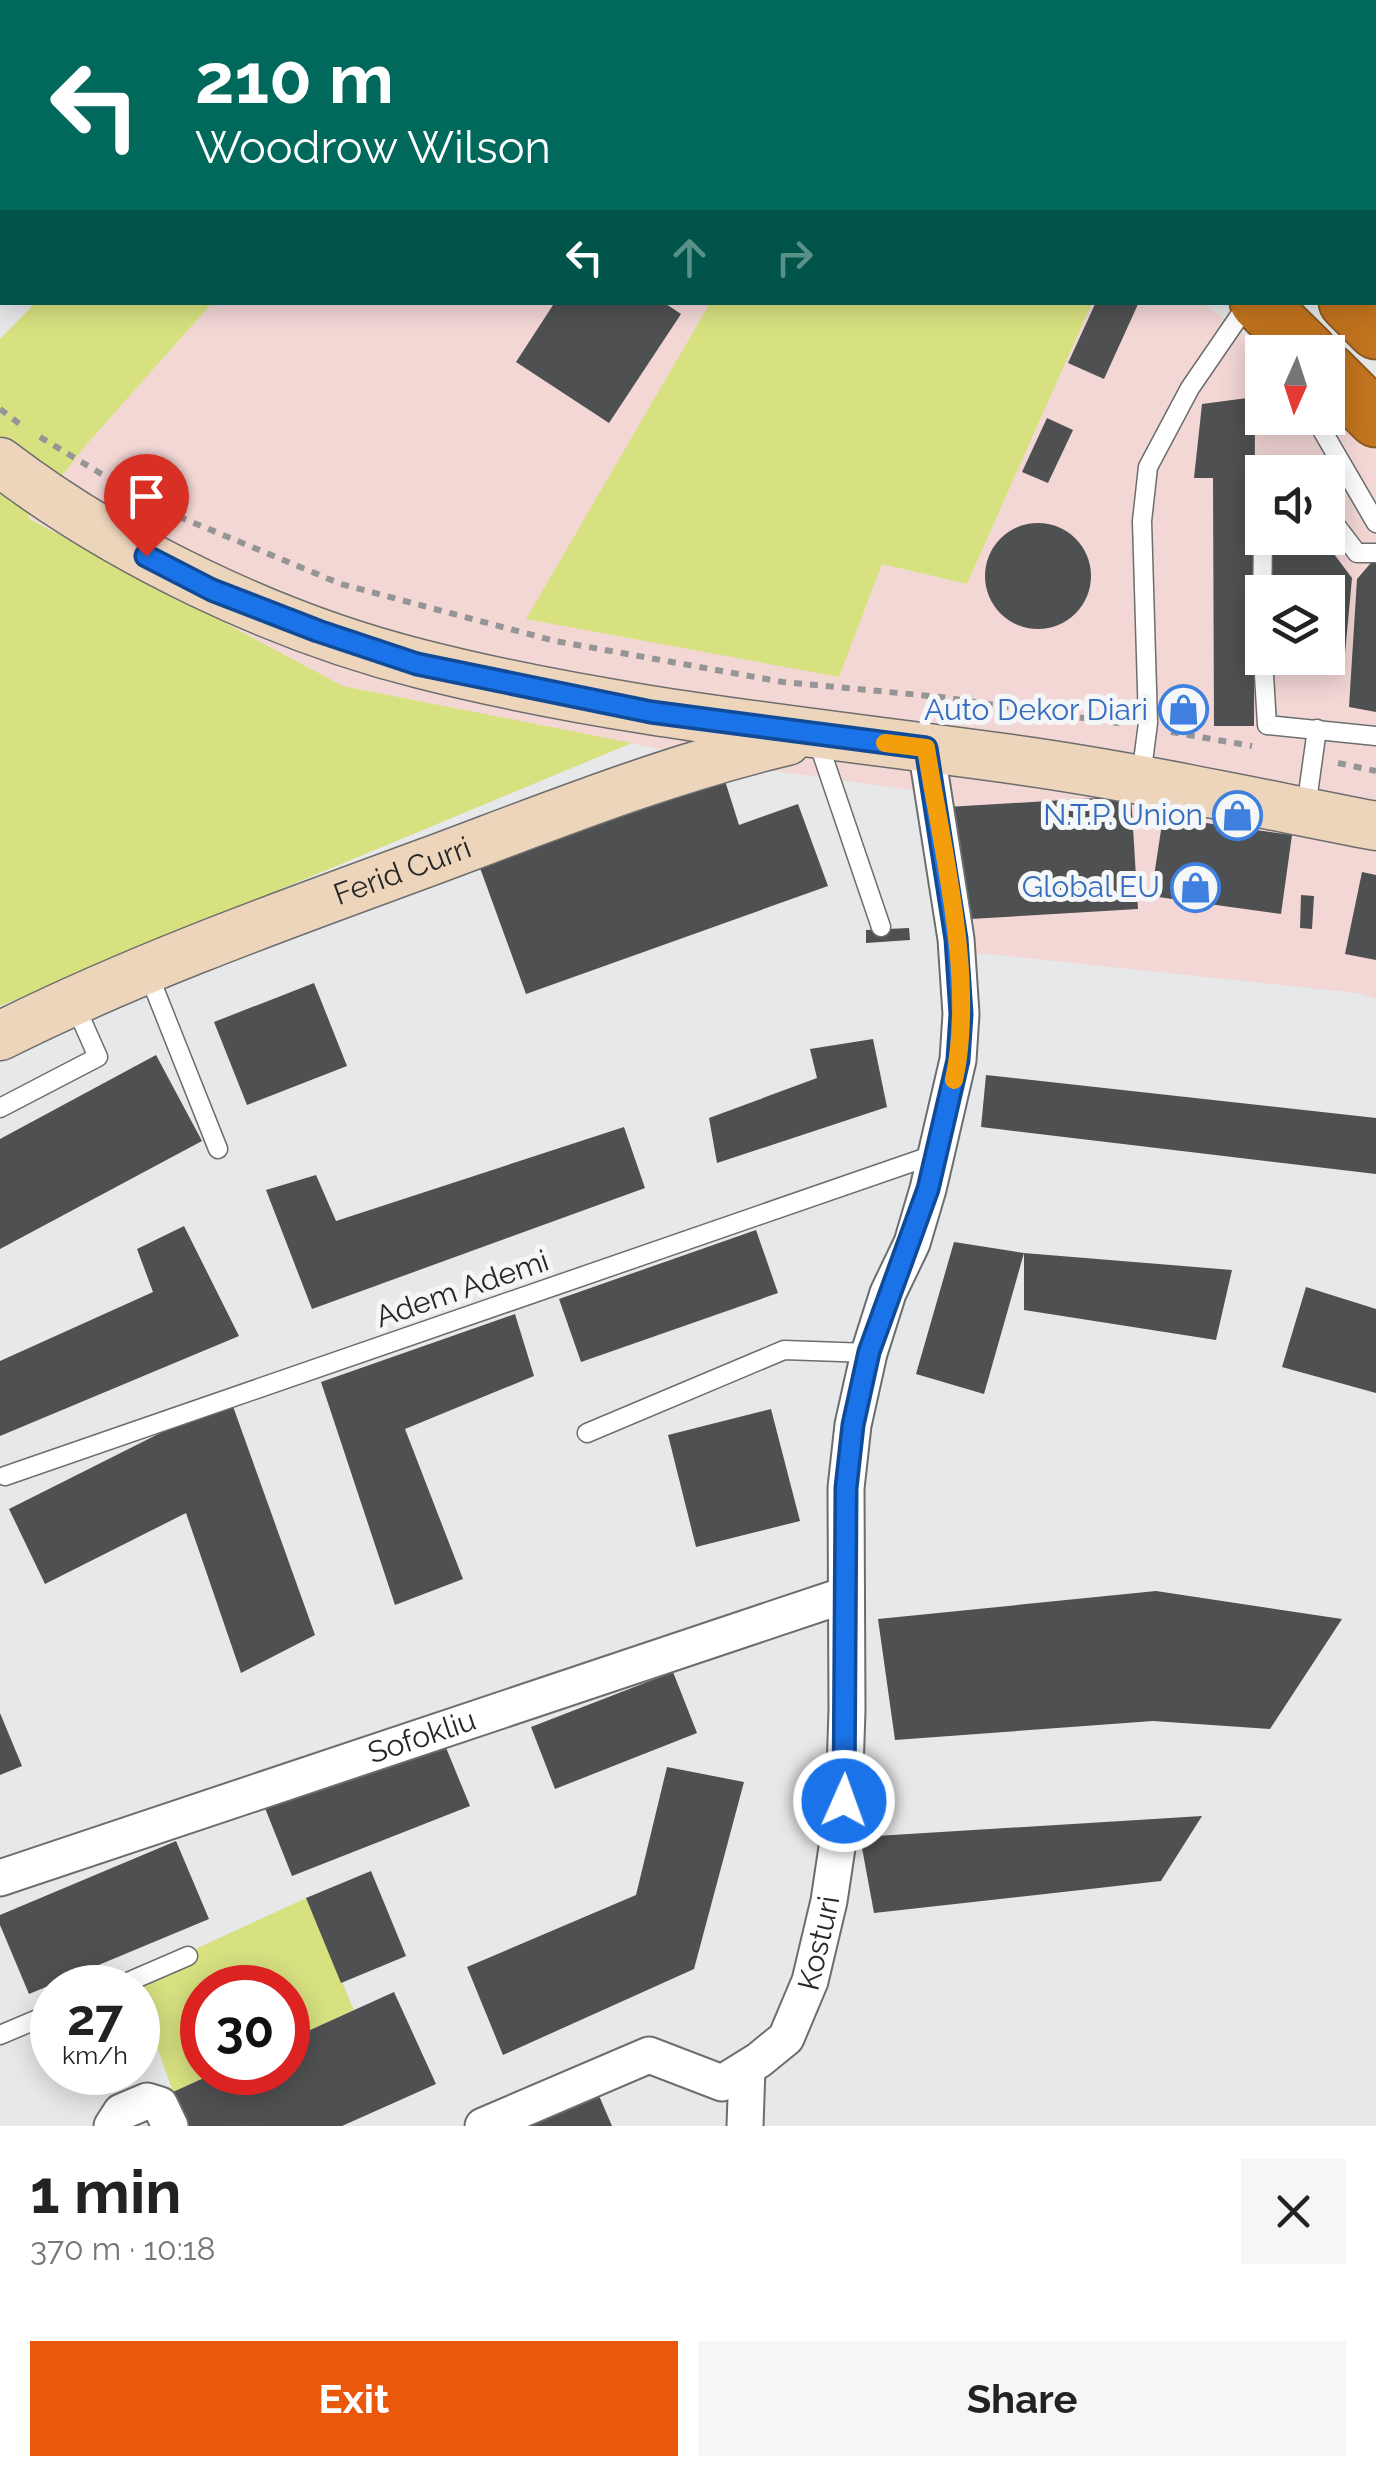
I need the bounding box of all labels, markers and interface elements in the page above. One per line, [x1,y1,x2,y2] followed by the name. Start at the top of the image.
[195,37,394,119] text: 210 m
[30,40,160,170] icon: left
[195,121,551,174] text: Woodrow Wilson
[557,230,612,285] icon: left
[662,230,717,285] icon: ahead
[767,230,822,285] icon: right
[1245,335,1345,435] north arrow
[1245,335,1345,675] map controls
[104,454,189,557] pin
[1245,455,1345,555] button: sound
[119,469,174,524] icon: arrive
[1245,575,1345,675] button: layers
[1157,684,1209,736] shop icon: Auto Dekor Diari
[924,692,1148,727] place label: Auto Dekor Diari
[1212,789,1264,841] shop icon: N.T.P. Union
[1043,797,1203,832] place label: N.T.P. Union
[329,829,476,912] street label: Ferid Curri
[1169,861,1221,913] shop icon: Global EU
[1022,869,1160,904] place label: Global EU
[371,1243,553,1334] street label: Adem Ademi
[363,1702,480,1771] street label: Sofokliu
[792,1749,896,1853] position arrow
[790,1894,847,1994] street label: Kosturi
[180,1965,310,2095] speed limit sign: 30
[67,1988,123,2047] text: 27
[62,2040,128,2070] text: km/h
[30,2157,181,2227] text: 1 min
[1241,2159,1346,2264] button: close
[30,2230,215,2267] text: 370 m · 10:18
[30,2341,678,2456] button: Exit
[698,2341,1346,2456] button: Share

